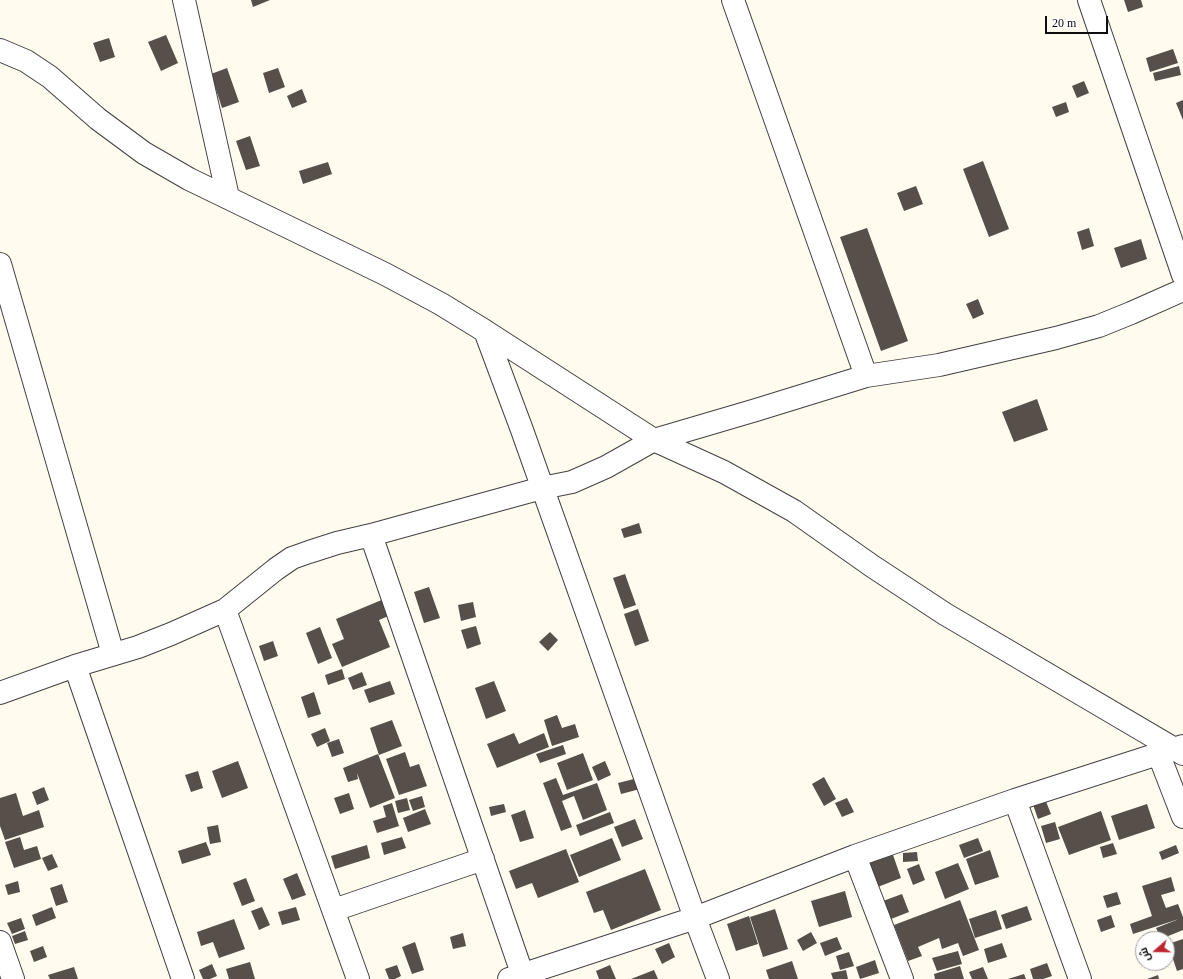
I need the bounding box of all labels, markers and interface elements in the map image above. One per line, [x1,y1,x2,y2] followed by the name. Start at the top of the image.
[1047,8,1110,34] scale bar
[1052,16,1076,30] text: 20 m
[1135,931,1175,971] north arrow
[1137,946,1153,963] text: ش

